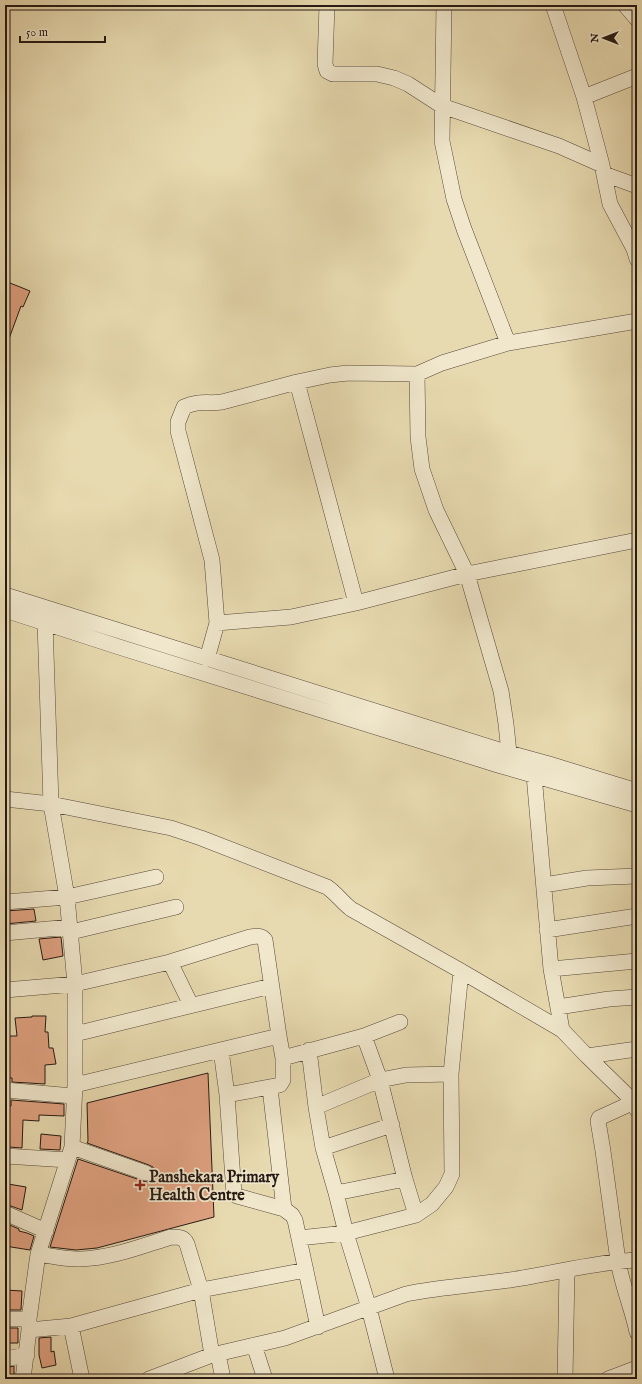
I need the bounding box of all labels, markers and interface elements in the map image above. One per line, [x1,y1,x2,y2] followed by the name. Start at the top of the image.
[20,18,105,44] scale bar
[584,18,624,58] north arrow
[26,25,48,40] text: 50 m
[588,33,602,44] text: N
[149,1168,280,1206] place label: Panshekara Primary Health Centre
[134,1179,146,1191] marker: Panshekara Primary Health Centre

